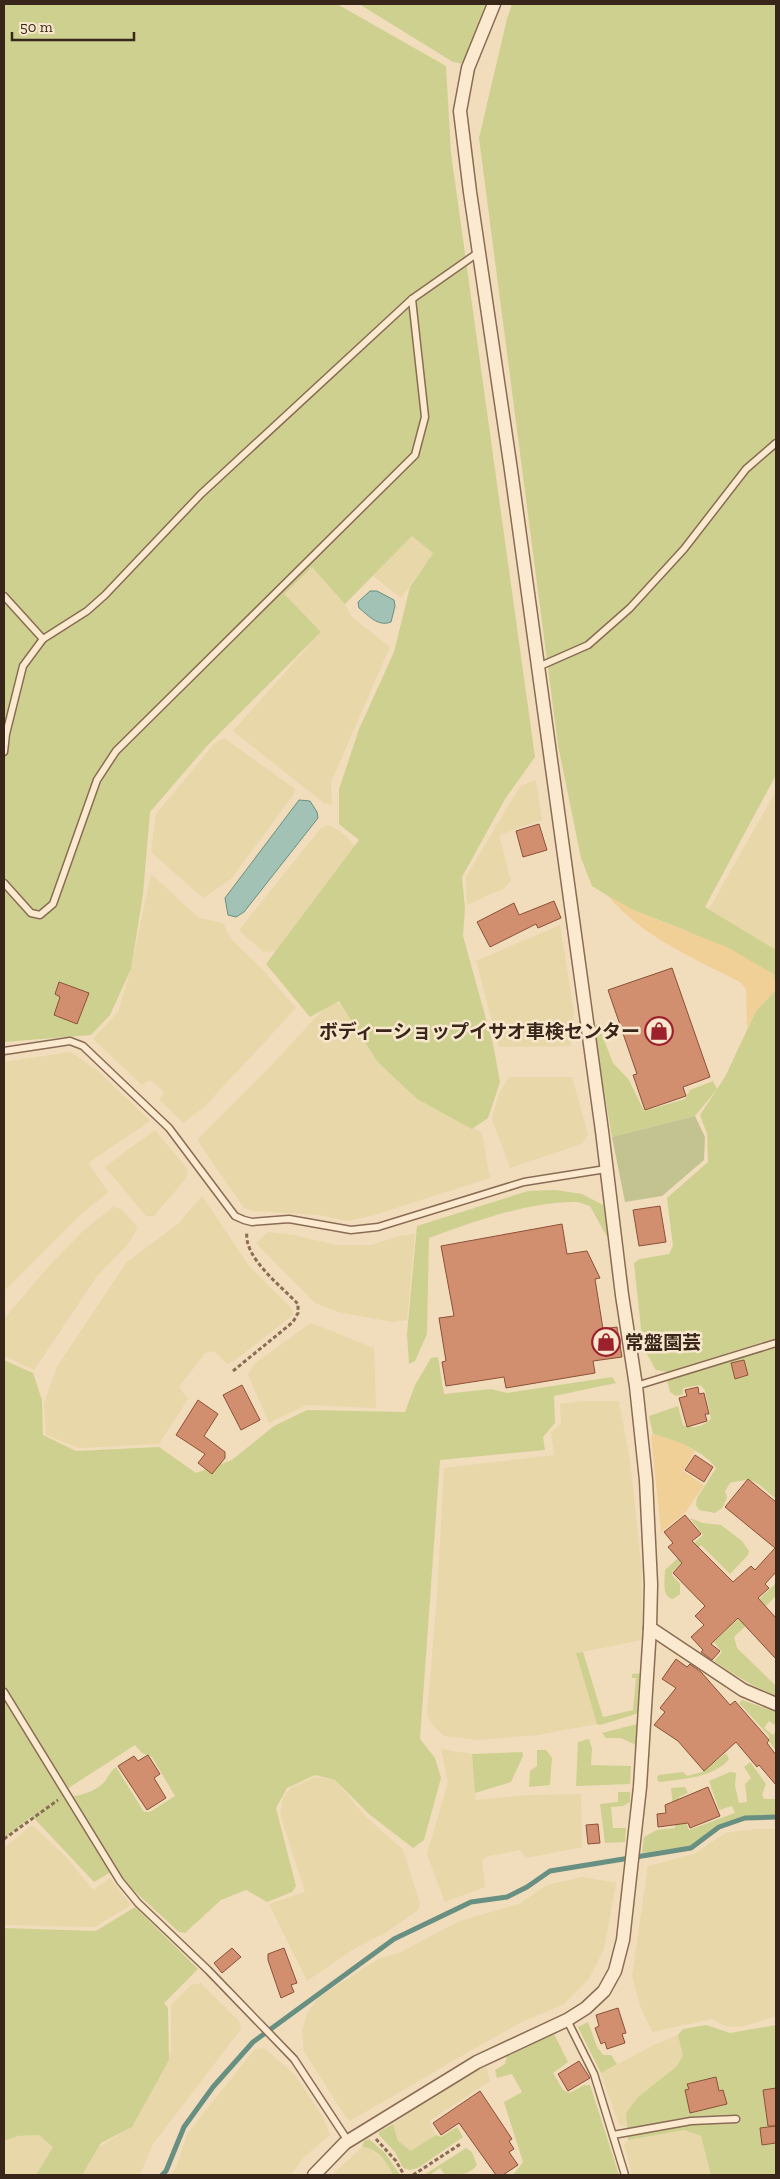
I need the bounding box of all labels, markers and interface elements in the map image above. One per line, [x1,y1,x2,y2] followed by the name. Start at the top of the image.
[12,10,135,42] scale bar
[20,18,53,36] text: 50 m
[644,1016,674,1046] shop icon: ボディーショップイサオ車検センター
[319,1020,640,1043] place label: ボディーショップイサオ車検センター
[591,1327,621,1357] shop icon: 常盤園芸
[625,1331,701,1354] place label: 常盤園芸

